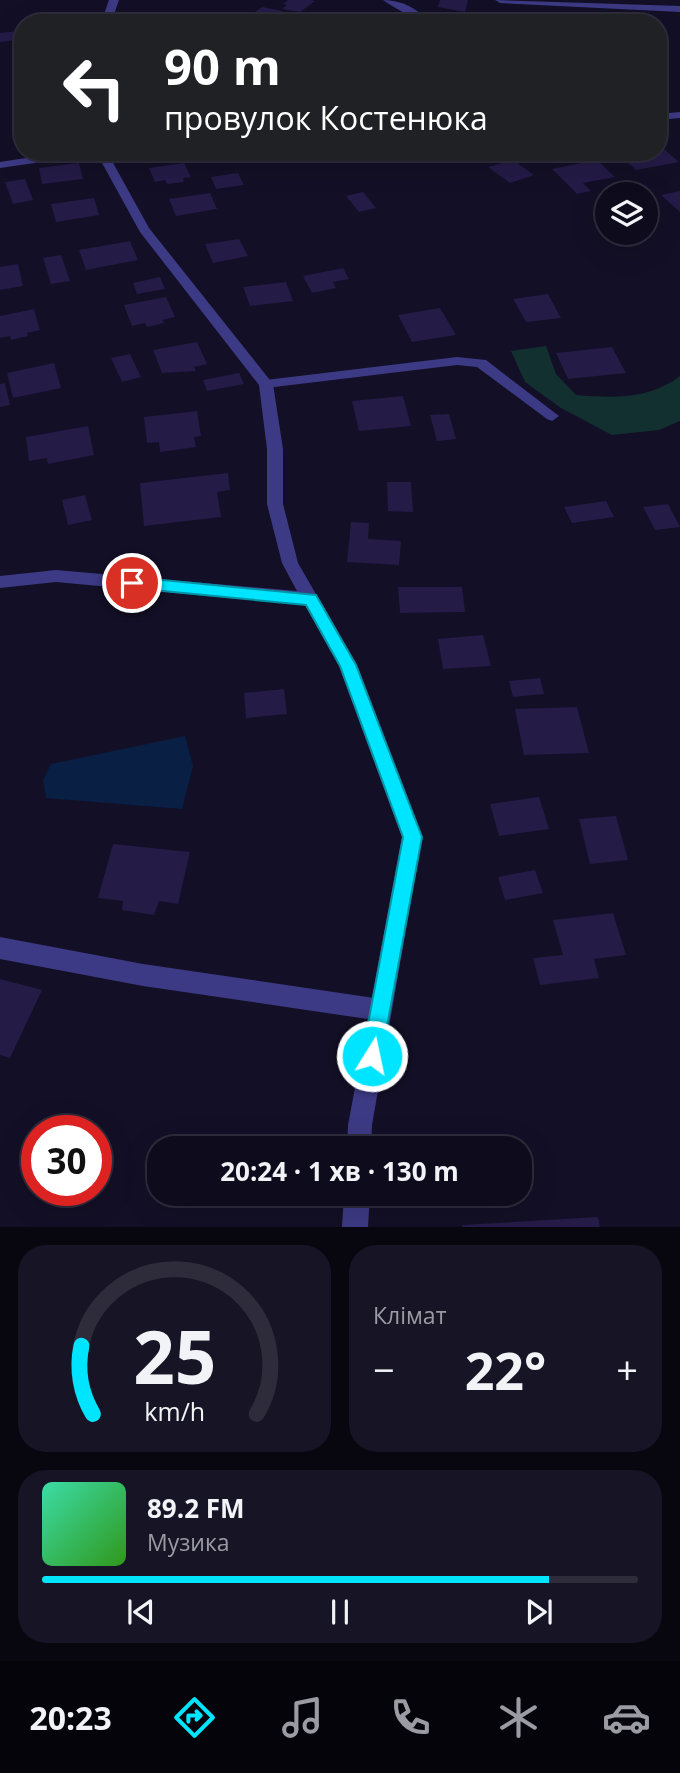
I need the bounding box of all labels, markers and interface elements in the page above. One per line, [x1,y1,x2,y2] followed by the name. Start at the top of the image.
[164,33,281,99] text: 90 m
[49,42,140,133] icon: left
[164,96,488,139] text: провулок Костенюка
[595,182,658,245] map controls
[595,182,658,245] button: layers
[102,553,162,613] pin
[113,564,151,602] icon: arrive
[335,1019,409,1093] position arrow
[21,1115,112,1206] speed limit sign: 30
[220,1153,459,1189] text: 20:24 · 1 хв · 130 m
[373,1299,446,1331] text: Клімат
[133,1307,216,1406] text: 25
[465,1334,546,1405] text: 22°
[373,1343,395,1395] text: −
[616,1343,638,1395] text: +
[144,1394,205,1428] text: km/h
[147,1490,245,1526] text: 89.2 FM
[147,1526,230,1558] text: Музика
[122,1593,160,1631] icon: previous
[321,1593,359,1631] icon: pause
[520,1593,558,1631] icon: next
[170,1693,219,1742] icon: directions
[278,1693,327,1742] icon: music
[386,1693,435,1742] icon: phone
[494,1693,543,1742] icon: climate
[602,1693,651,1742] icon: car
[29,1696,112,1739] text: 20:23

